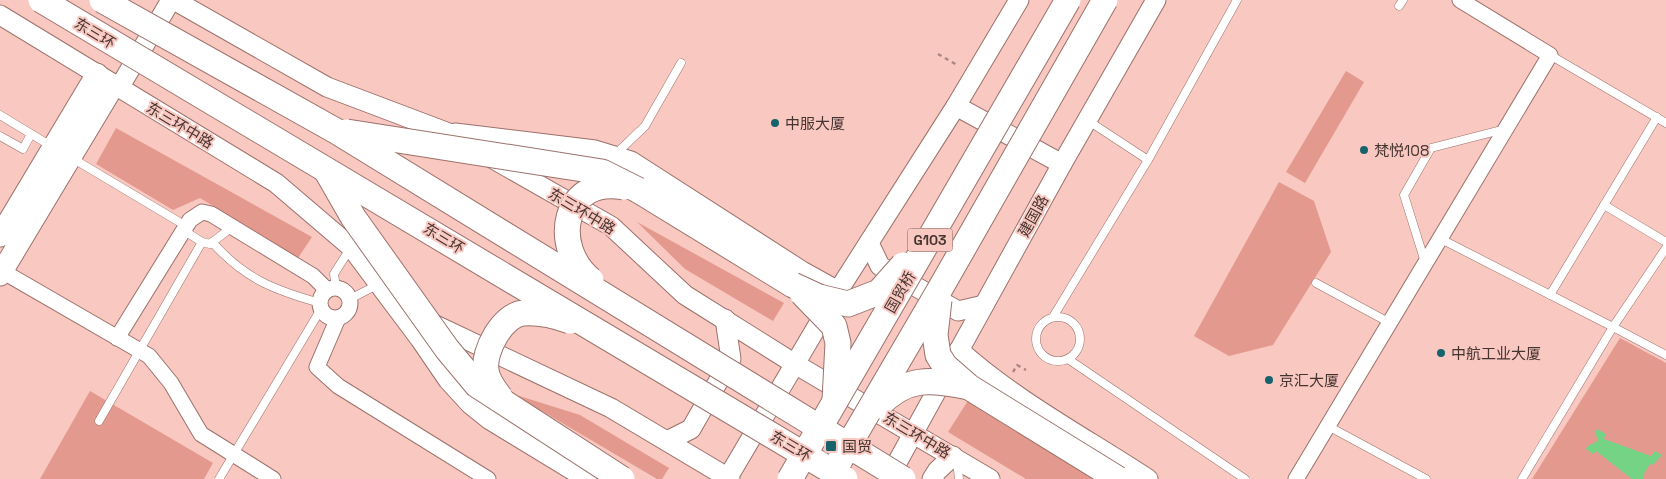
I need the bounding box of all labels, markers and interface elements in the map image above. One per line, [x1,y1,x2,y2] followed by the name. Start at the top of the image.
[71,13,119,53] street label: 东三环
[143,98,217,152] street label: 东三环中路
[785,114,845,133] place label: 中服大厦
[769,117,781,129] marker: 中服大厦
[1374,141,1429,160] place label: 梵悦108
[1358,144,1370,156] marker: 梵悦108
[545,184,619,238] street label: 东三环中路
[1014,192,1052,240] street label: 建国路
[420,218,468,258] street label: 东三环
[908,228,952,252] road number: G103
[881,268,919,316] street label: 国贸桥
[1451,344,1541,363] place label: 中航工业大厦
[1435,347,1447,359] marker: 中航工业大厦
[1279,371,1339,390] place label: 京汇大厦
[1263,374,1275,386] marker: 京汇大厦
[880,408,954,462] street label: 东三环中路
[767,426,815,466] street label: 东三环
[842,437,872,456] place label: 国贸
[824,439,838,453] marker: 国贸

